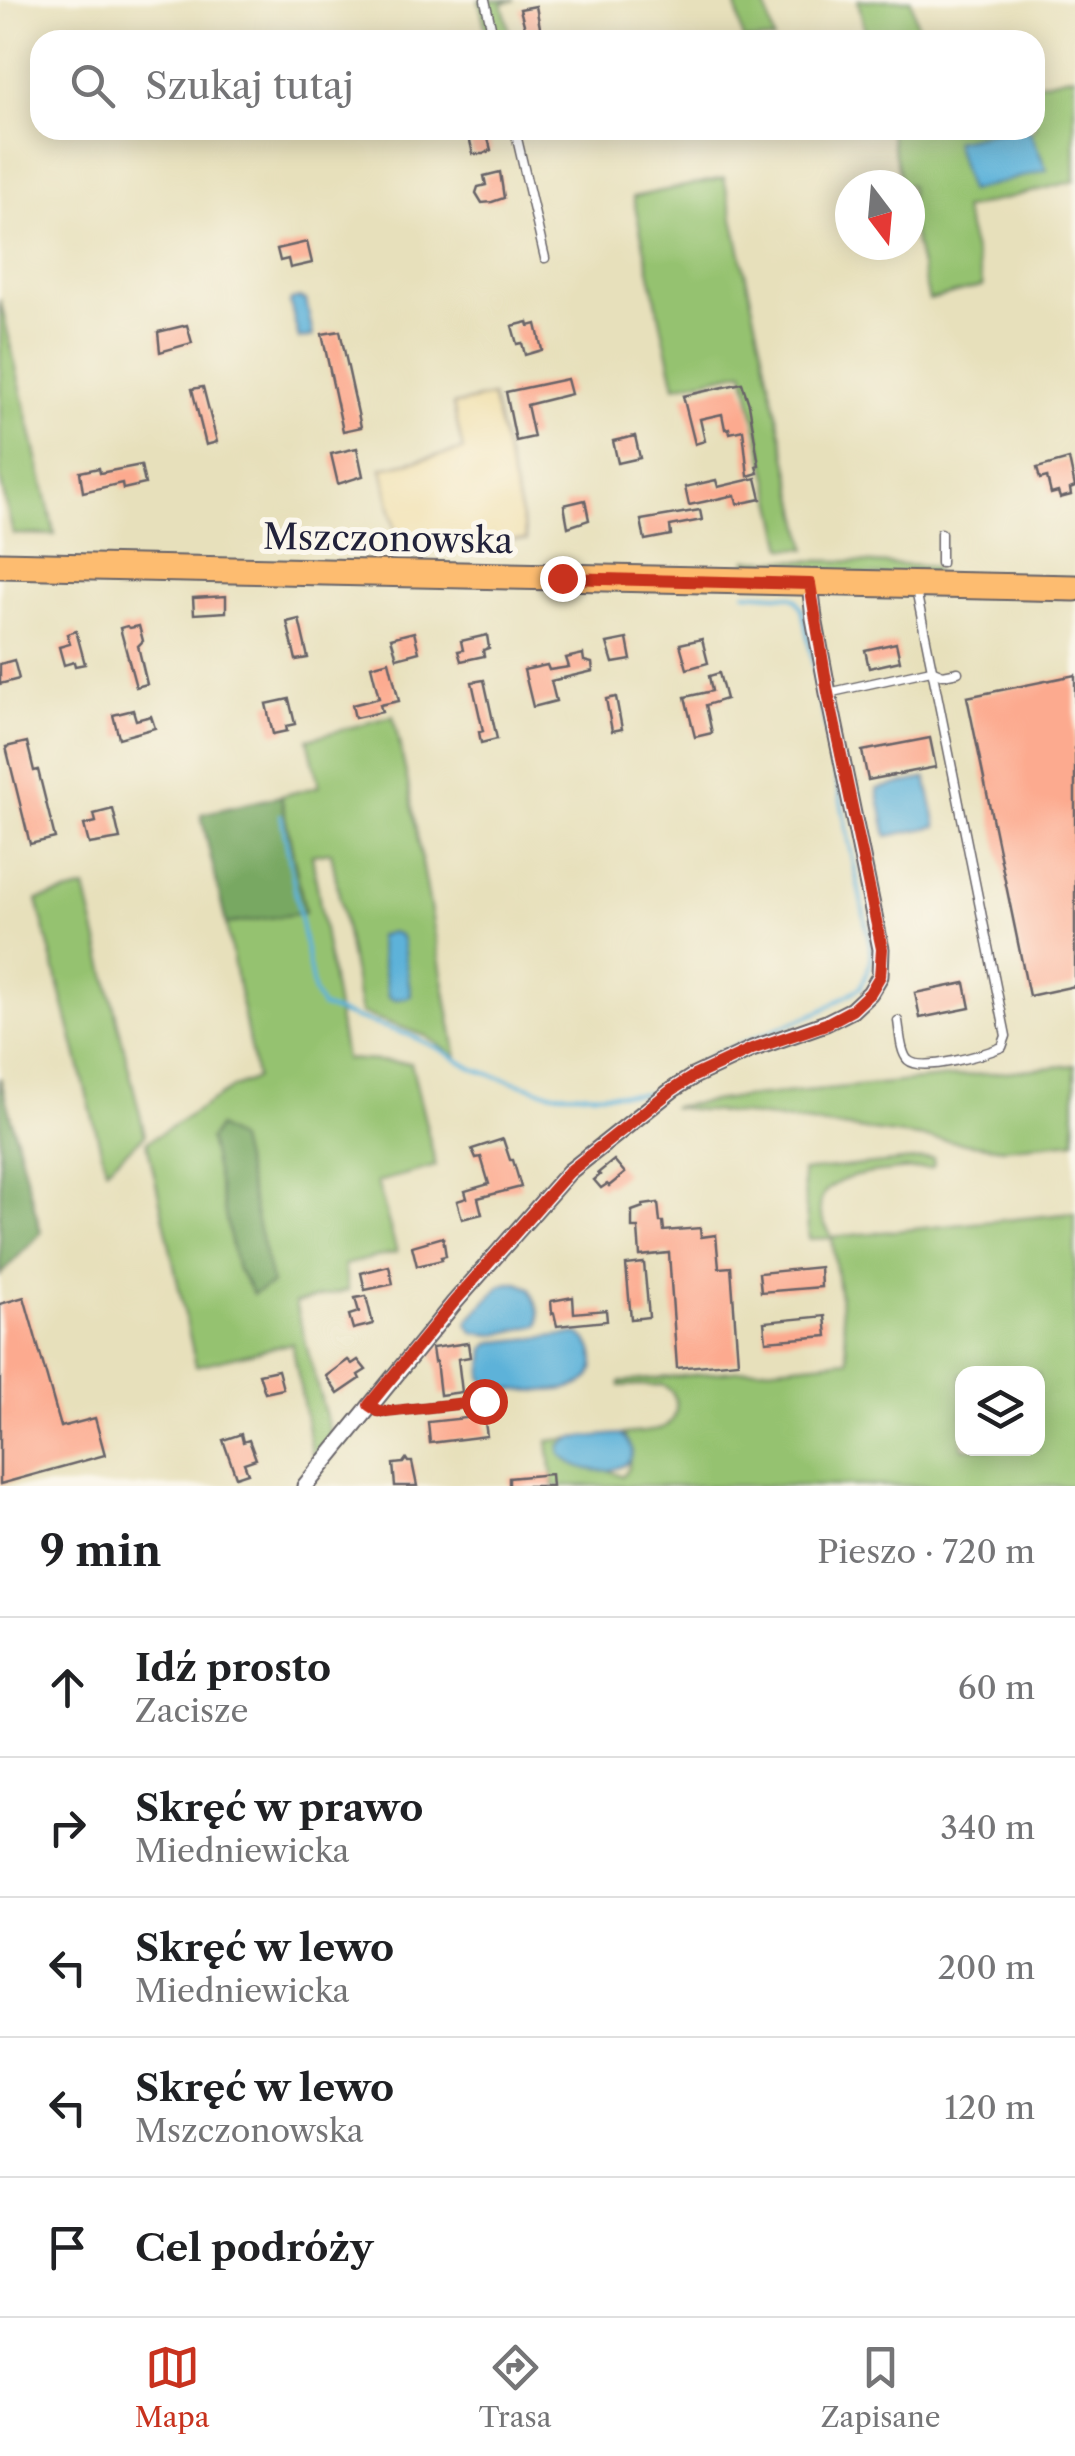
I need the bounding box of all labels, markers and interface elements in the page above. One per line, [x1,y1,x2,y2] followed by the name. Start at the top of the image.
[30,30,1045,140] search box
[65,58,120,113] icon: search
[145,62,354,109] text: Szukaj tutaj
[835,170,925,260] north arrow
[263,515,514,562] street label: Mszczonowska
[540,556,586,602] route end
[955,1366,1045,1456] map controls
[955,1366,1045,1456] button: layers
[462,1379,508,1425] route start
[40,1525,161,1577] text: 9 min
[817,1532,1035,1571] text: Pieszo · 720 m
[135,1644,331,1691] text: Idź prosto
[40,1660,95,1715] icon: ahead
[958,1668,1035,1707] text: 60 m
[135,1691,248,1730] text: Zacisze
[135,1784,423,1831] text: Skręć w prawo
[40,1800,95,1855] icon: right
[940,1808,1035,1847] text: 340 m
[135,1831,349,1870] text: Miedniewicka
[135,1924,394,1971] text: Skręć w lewo
[40,1940,95,1995] icon: left
[938,1948,1035,1987] text: 200 m
[135,1971,349,2010] text: Miedniewicka
[135,2064,394,2111] text: Skręć w lewo
[40,2080,95,2135] icon: left
[945,2088,1035,2127] text: 120 m
[135,2111,364,2150] text: Mszczonowska
[40,2220,95,2275] icon: arrive
[135,2224,373,2271] text: Cel podróży
[135,2340,209,2434] tab: Mapa
[479,2340,551,2434] tab: Trasa
[821,2340,940,2434] tab: Zapisane

